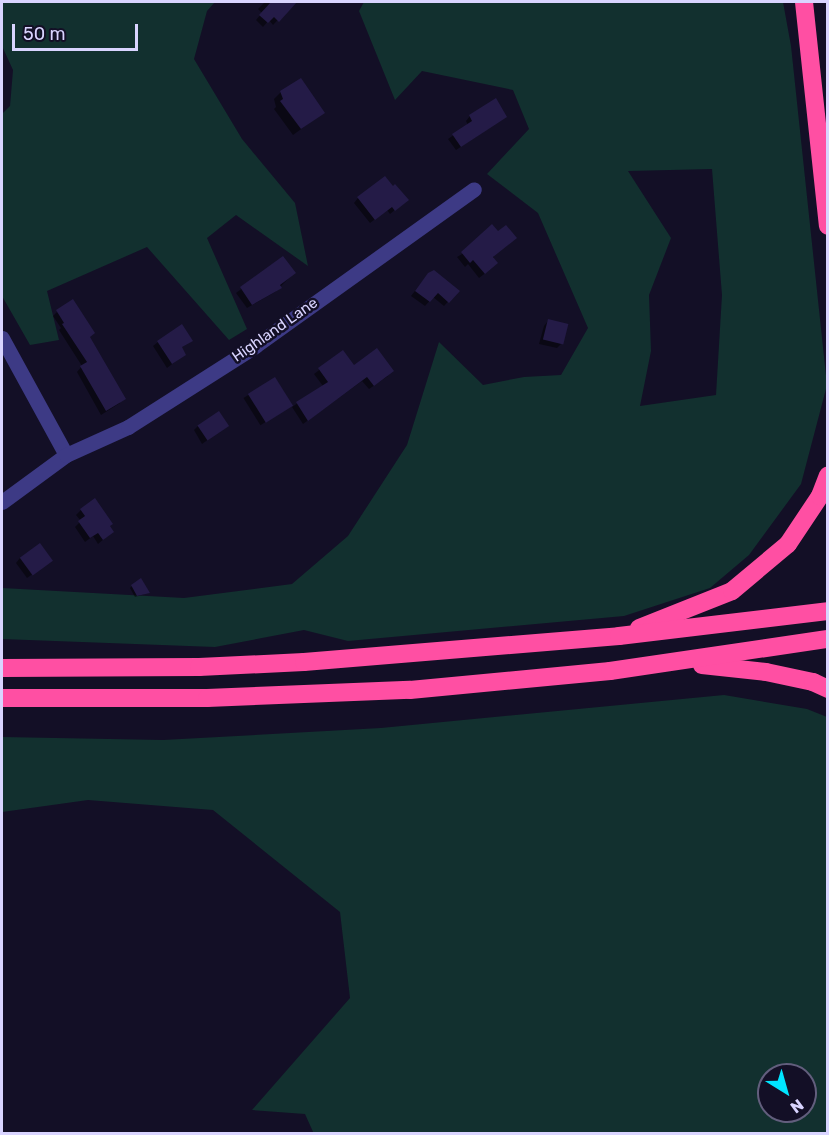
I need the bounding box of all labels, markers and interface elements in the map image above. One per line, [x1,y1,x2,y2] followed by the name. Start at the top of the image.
[15,12,141,50] scale bar
[23,23,66,45] text: 50 m
[229,294,321,366] street label: Highland Lane
[757,1063,817,1123] north arrow
[787,1095,807,1117] text: N

